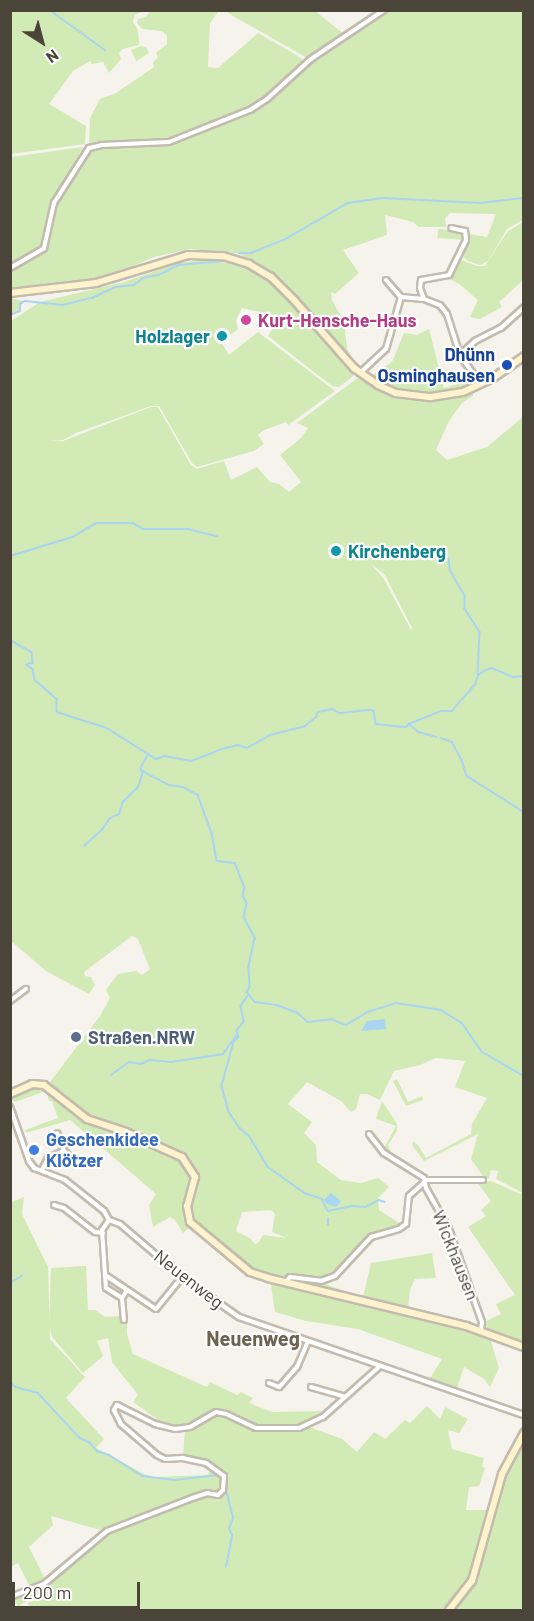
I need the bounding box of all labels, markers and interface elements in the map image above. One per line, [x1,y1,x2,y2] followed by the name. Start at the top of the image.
[12,12,72,72] north arrow
[43,46,63,68] text: N
[258,309,416,331] place label: Kurt-Hensche-Haus
[239,313,253,327] marker: Kurt-Hensche-Haus
[135,325,210,347] place label: Holzlager
[215,329,229,343] marker: Holzlager
[377,344,495,386] place label: Dhünn Osminghausen
[500,358,514,372] marker: Dhünn Osminghausen
[348,540,446,562] place label: Kirchenberg
[329,544,343,558] marker: Kirchenberg
[88,1026,195,1048] place label: Straßen.NRW
[69,1030,83,1044] marker: Straßen.NRW
[46,1129,159,1172] place label: Geschenkidee Klötzer
[27,1143,41,1157] marker: Geschenkidee Klötzer
[428,1207,484,1303] street label: Wickhausen
[150,1245,228,1313] street label: Neuenweg
[206,1326,300,1350] district label: Neuenweg
[15,1570,142,1608] scale bar
[23,1581,71,1603] text: 200 m

